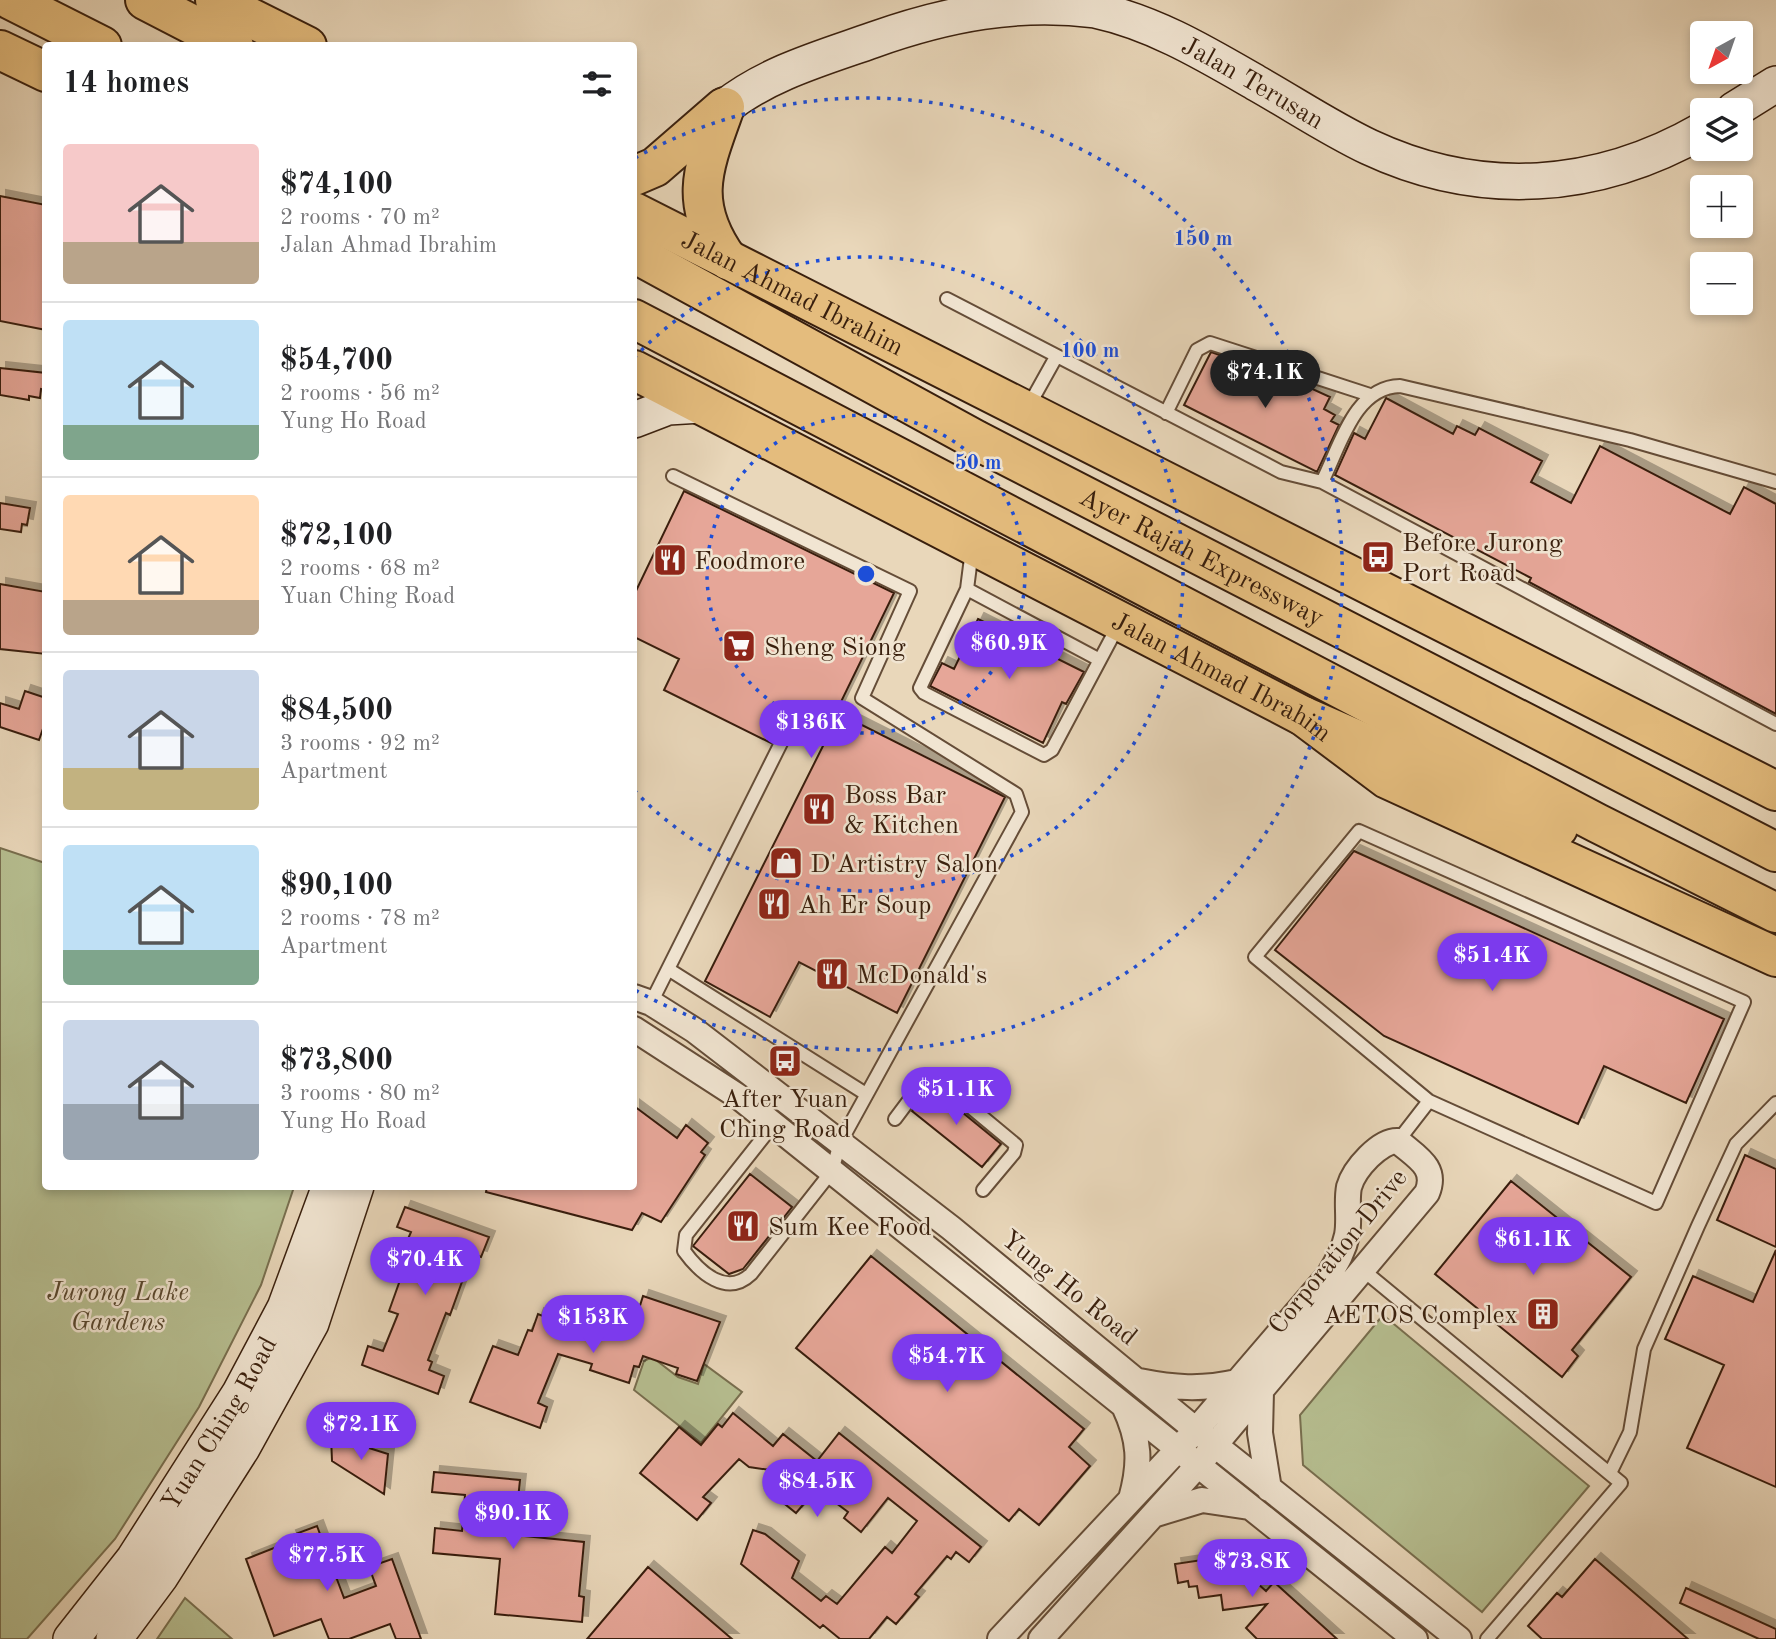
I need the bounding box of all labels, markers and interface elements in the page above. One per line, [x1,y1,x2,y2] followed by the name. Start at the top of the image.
[1690,21,1754,84] north arrow
[1690,21,1753,315] map controls
[1177,33,1328,135] street label: Jalan Terusan
[578,65,616,103] icon: filters
[63,69,189,99] text: 14 homes
[1690,98,1753,161] button: layers
[280,170,393,200] text: $74,100
[119,172,203,256] icon: home
[1690,175,1753,238] button: +
[280,206,440,229] text: 2 rooms · 70 m²
[677,227,907,361] street label: Jalan Ahmad Ibrahim
[1173,229,1233,250] text: 150 m
[280,234,497,257] text: Jalan Ahmad Ibrahim
[1690,252,1753,315] button: −
[1060,341,1120,362] text: 100 m
[280,346,393,376] text: $54,700
[119,348,203,432] icon: home
[1208,350,1322,410] pin: $74.1K
[1226,361,1304,384] text: $74.1K
[280,382,440,405] text: 2 rooms · 56 m²
[280,410,427,433] text: Yung Ho Road
[954,453,1002,474] text: 50 m
[1075,485,1328,632] street label: Ayer Rajah Expressway
[280,521,393,551] text: $72,100
[119,523,203,607] icon: home
[1402,531,1563,587] place label: Before Jurong Port Road
[1359,538,1397,576] bus stop icon: Before Jurong Port Road
[651,541,689,579] restaurant icon: Foodmore
[694,549,805,575] place label: Foodmore
[280,557,440,580] text: 2 rooms · 68 m²
[854,562,878,586] centre of rings
[280,585,455,608] text: Yuan Ching Road
[1107,608,1336,748] street label: Jalan Ahmad Ibrahim
[952,622,1066,681] pin: $60.9K
[720,627,758,665] supermarket icon: Sheng Siong
[970,632,1048,655] text: $60.9K
[764,635,906,661] place label: Sheng Siong
[280,696,393,726] text: $84,500
[119,698,203,782] icon: home
[762,700,860,760] pin: $136K
[775,711,847,734] text: $136K
[280,732,440,755] text: 3 rooms · 92 m²
[280,760,388,783] text: Apartment
[844,783,959,839] place label: Boss Bar & Kitchen
[800,790,838,828] restaurant icon: Boss Bar & Kitchen
[767,844,805,882] shop icon: D'Artistry Salon
[810,852,998,878] place label: D'Artistry Salon
[280,871,393,901] text: $90,100
[119,873,203,957] icon: home
[755,885,793,923] restaurant icon: Ah Er Soup
[798,893,932,919] place label: Ah Er Soup
[280,907,440,930] text: 2 rooms · 78 m²
[1435,934,1549,993] pin: $51.4K
[280,935,388,958] text: Apartment
[1453,944,1531,967] text: $51.4K
[813,955,851,993] restaurant icon: McDonald's
[856,963,987,989] place label: McDonald's
[766,1042,804,1080] bus stop icon: After Yuan Ching Road
[280,1046,393,1076] text: $73,800
[119,1048,203,1132] icon: home
[899,1068,1013,1127] pin: $51.1K
[917,1078,995,1101] text: $51.1K
[280,1082,440,1105] text: 3 rooms · 80 m²
[719,1087,851,1143] place label: After Yuan Ching Road
[280,1110,427,1133] text: Yung Ho Road
[1264,1165,1413,1340] street label: Corporation Drive
[724,1207,762,1245] restaurant icon: Sum Kee Food
[768,1215,932,1241] place label: Sum Kee Food
[1476,1218,1590,1277] pin: $61.1K
[996,1226,1141,1351] street label: Yung Ho Road
[1494,1228,1572,1251] text: $61.1K
[368,1238,482,1297] pin: $70.4K
[386,1248,464,1271] text: $70.4K
[47,1280,189,1336] park label: Jurong Lake Gardens
[1524,1295,1562,1333] building icon: AETOS Complex
[544,1296,642,1355] pin: $153K
[1323,1303,1518,1329] place label: AETOS Complex
[557,1306,629,1329] text: $153K
[158,1333,282,1516] street label: Yuan Ching Road
[890,1334,1004,1394] pin: $54.7K
[908,1345,986,1368] text: $54.7K
[304,1402,418,1462] pin: $72.1K
[322,1413,400,1436] text: $72.1K
[760,1460,874,1519] pin: $84.5K
[778,1470,856,1493] text: $84.5K
[456,1492,570,1551] pin: $90.1K
[474,1502,552,1525] text: $90.1K
[270,1534,384,1593] pin: $77.5K
[1195,1540,1309,1599] pin: $73.8K
[288,1544,366,1567] text: $77.5K
[1213,1550,1291,1573] text: $73.8K

